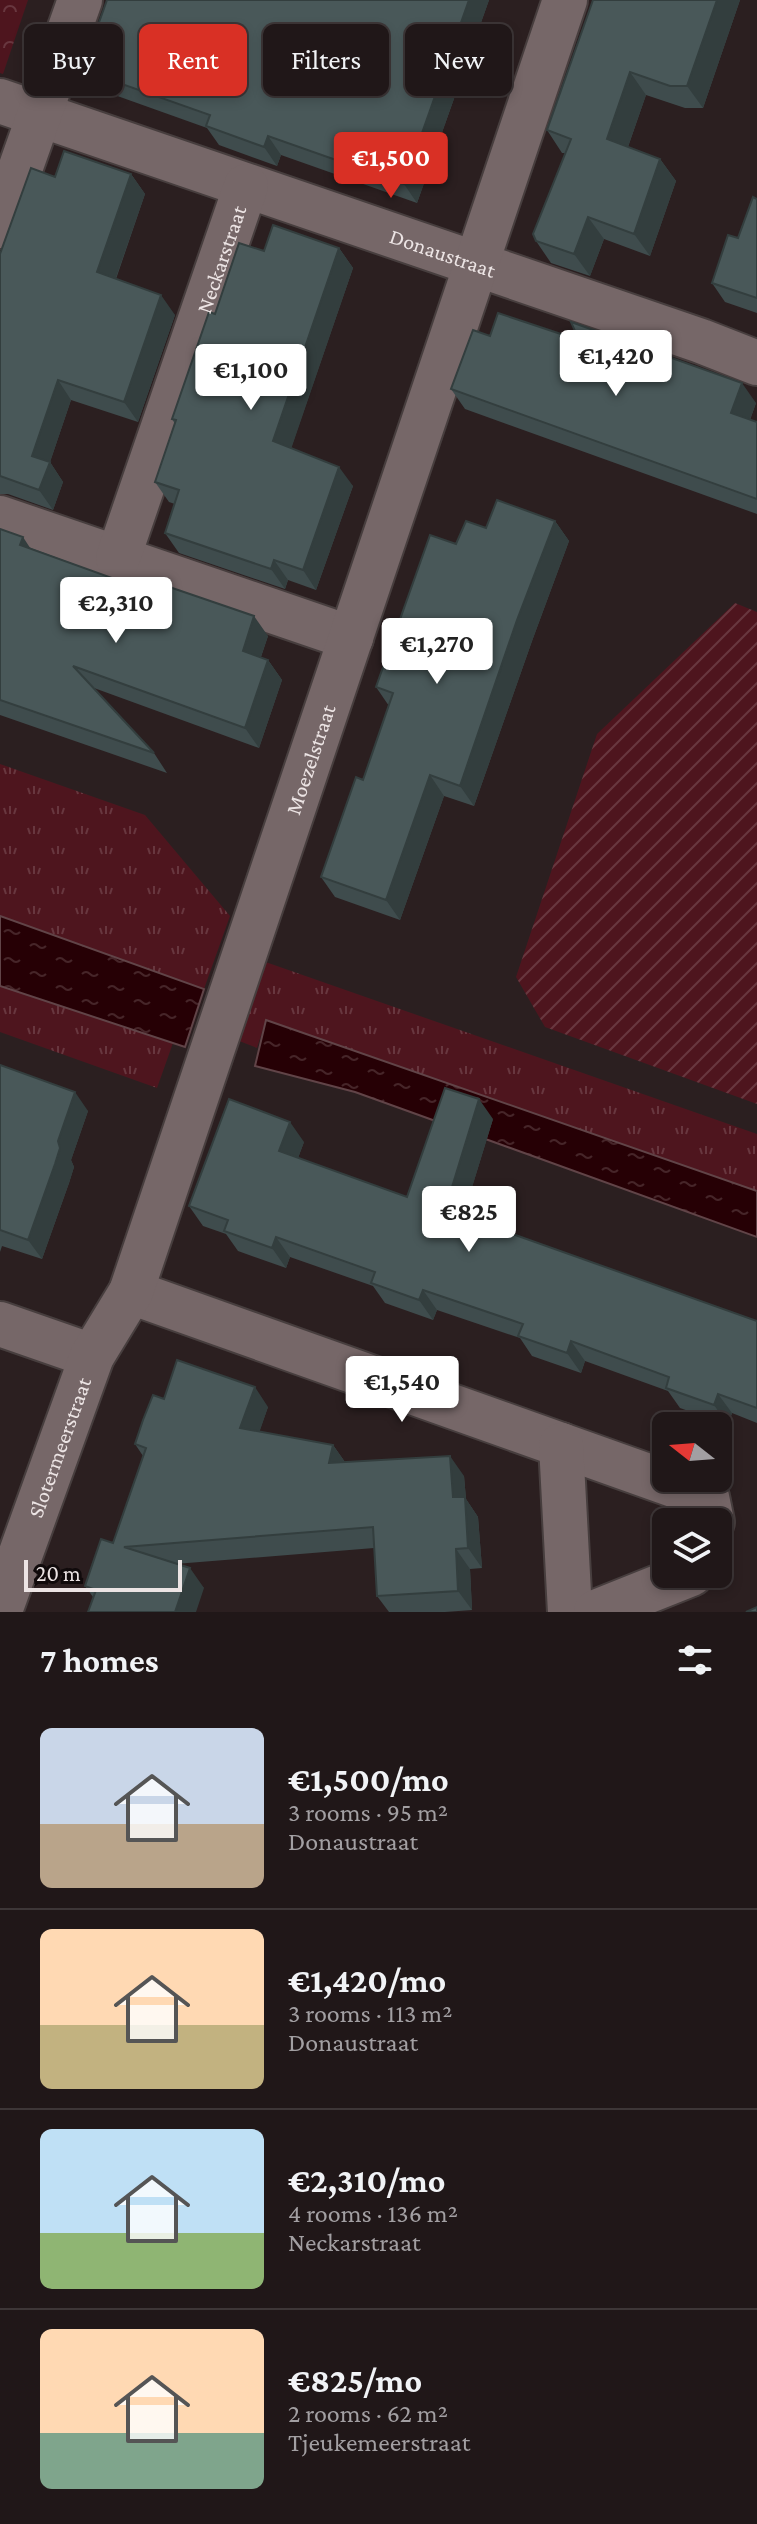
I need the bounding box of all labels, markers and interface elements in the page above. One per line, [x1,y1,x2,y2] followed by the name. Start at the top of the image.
[24,24,123,96] chip: Buy
[139,24,247,96] chip: Rent
[263,24,389,96] chip: Filters
[405,24,512,96] chip: New
[326,132,456,200] pin: €1,500
[352,143,430,172] text: €1,500
[191,201,251,316] street label: Neckarstraat
[387,223,500,283] street label: Donaustraat
[551,330,681,398] pin: €1,420
[578,341,654,370] text: €1,420
[186,344,316,412] pin: €1,100
[213,355,289,384] text: €1,100
[51,577,181,645] pin: €2,310
[78,588,154,617] text: €2,310
[372,618,502,686] pin: €1,270
[400,629,474,658] text: €1,270
[280,700,340,818] street label: Moezelstraat
[422,1186,516,1254] pin: €825
[440,1197,498,1226] text: €825
[337,1356,467,1424] pin: €1,540
[364,1367,440,1396] text: €1,540
[22,1373,96,1521] street label: Slotermeerstraat
[652,1412,732,1492] north arrow
[652,1412,732,1588] map controls
[652,1508,732,1588] button: layers
[24,1556,182,1592] scale bar
[36,1561,81,1586] text: 20 m
[673,1638,717,1682] icon: filters
[40,1642,159,1679] text: 7 homes
[104,1760,200,1856] icon: home
[288,1761,449,1798] text: €1,500/mo
[288,1798,448,1827] text: 3 rooms · 95 m²
[288,1827,418,1856] text: Donaustraat
[104,1961,200,2057] icon: home
[288,1962,446,1999] text: €1,420/mo
[288,1999,452,2028] text: 3 rooms · 113 m²
[288,2028,418,2057] text: Donaustraat
[104,2161,200,2257] icon: home
[288,2162,445,2199] text: €2,310/mo
[288,2199,458,2228] text: 4 rooms · 136 m²
[288,2228,421,2257] text: Neckarstraat
[104,2361,200,2457] icon: home
[288,2362,422,2399] text: €825/mo
[288,2399,448,2428] text: 2 rooms · 62 m²
[288,2428,470,2457] text: Tjeukemeerstraat

